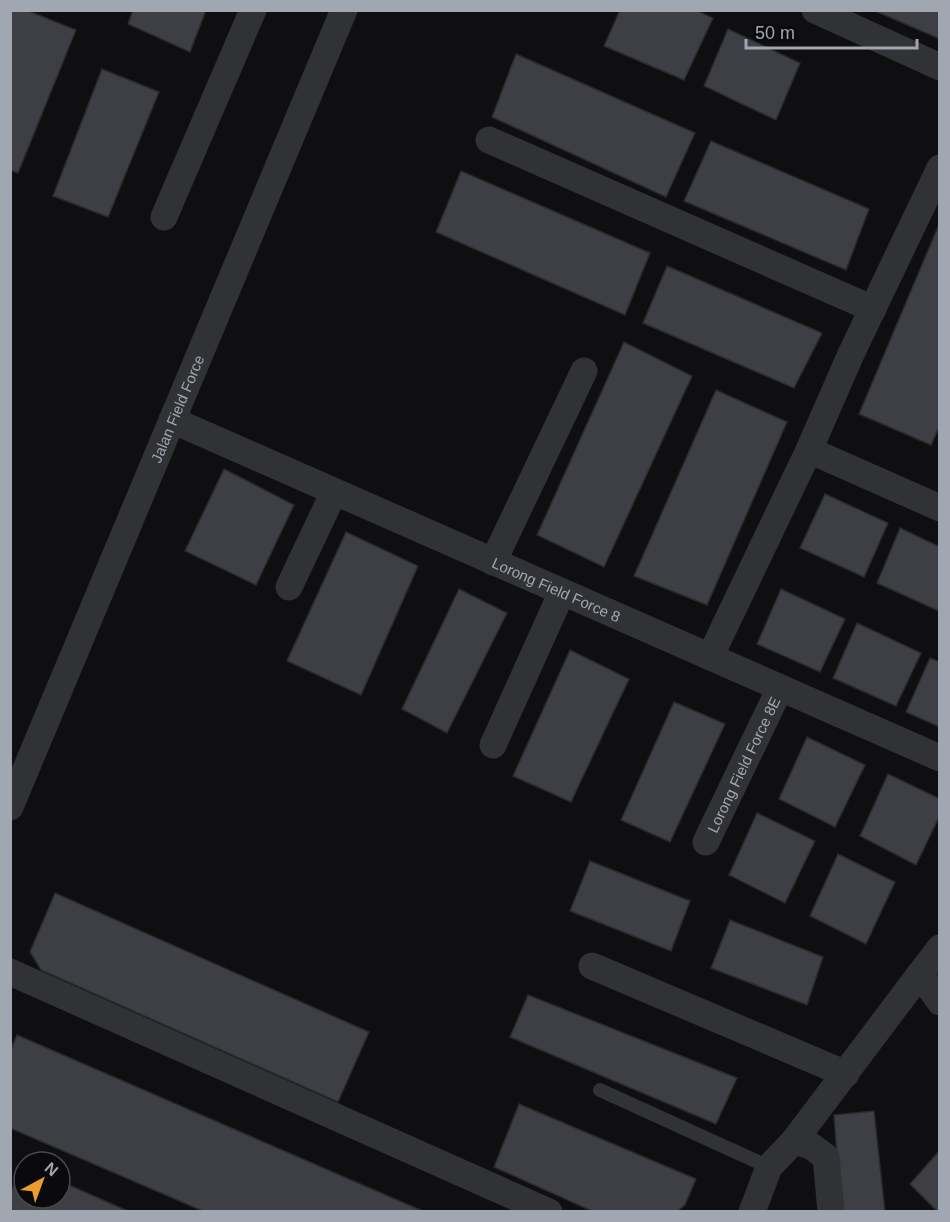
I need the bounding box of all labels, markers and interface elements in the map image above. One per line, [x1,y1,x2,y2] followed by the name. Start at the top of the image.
[746,12,917,50] scale bar
[755,23,795,43] text: 50 m
[147,352,207,465] street label: Jalan Field Force
[490,554,623,625] street label: Lorong Field Force 8
[703,694,783,835] street label: Lorong Field Force 8E
[12,1150,72,1210] north arrow
[42,1159,61,1179] text: N

